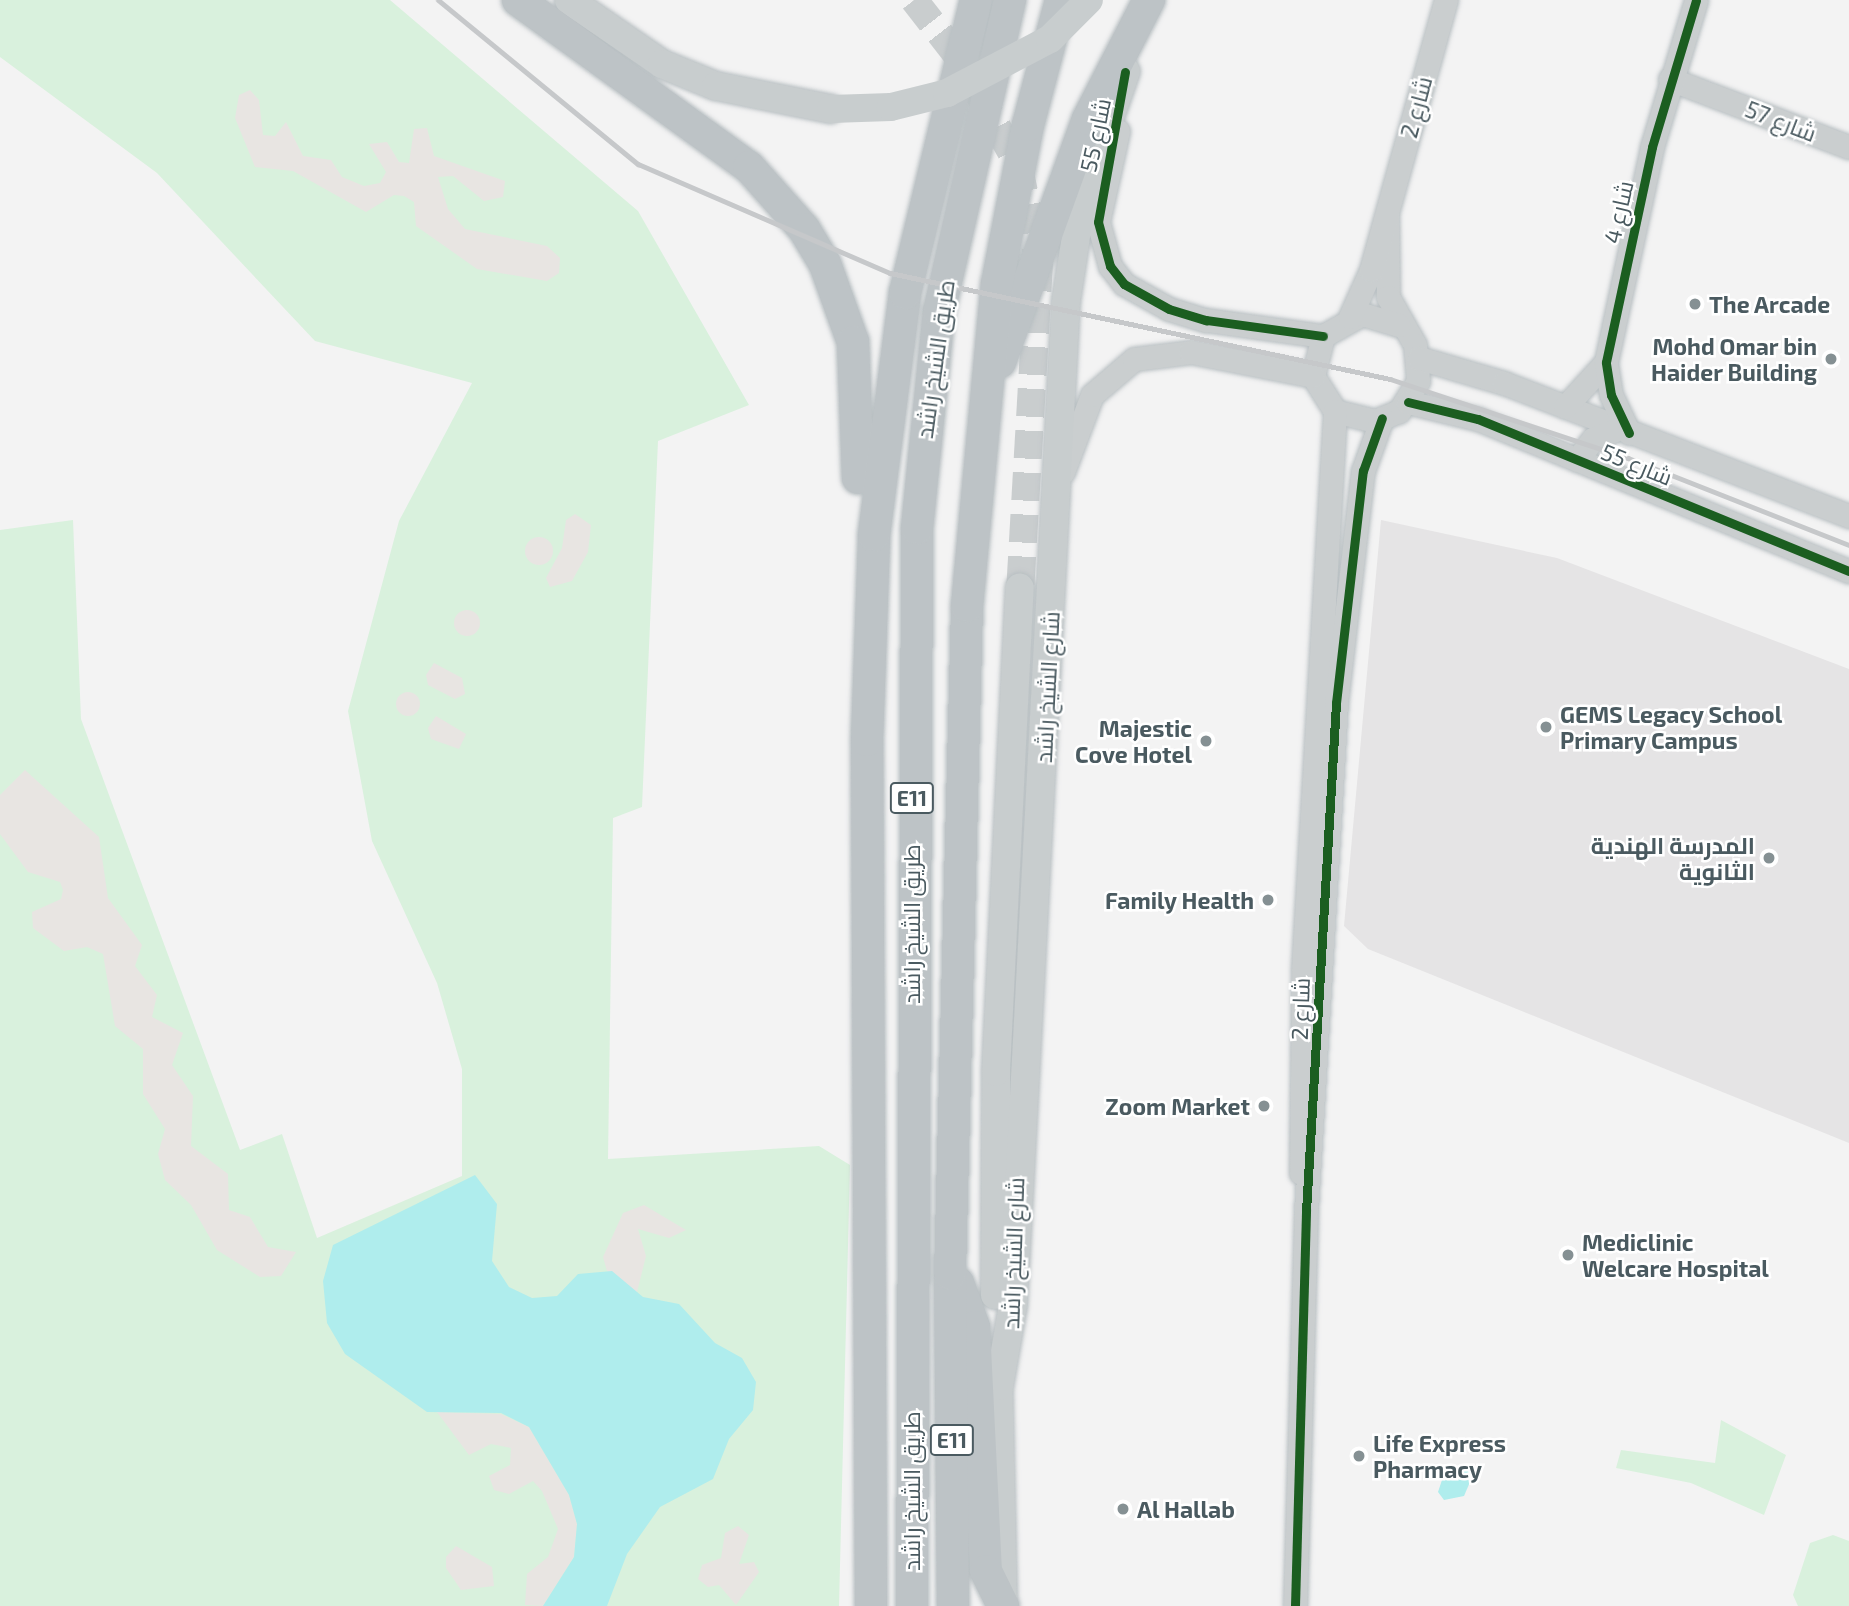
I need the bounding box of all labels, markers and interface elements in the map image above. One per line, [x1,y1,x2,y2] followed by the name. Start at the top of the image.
[1395,73,1437,141] street label: شارع 2
[1742,95,1820,147] street label: شارع 57
[1074,96,1116,174] street label: شارع 55
[1597,178,1639,246] street label: شارع 4
[910,278,960,440] street label: طريق الشيخ راشد
[1709,290,1831,318] place label: The Arcade
[1687,296,1703,312] marker: The Arcade
[1651,332,1817,386] place label: Mohd Omar bin Haider Building
[1823,351,1839,367] marker: Mohd Omar bin Haider Building
[1597,437,1677,491] street label: شارع 55
[1029,610,1065,764] street label: شارع الشيخ راشد
[1560,700,1783,754] place label: GEMS Legacy School Primary Campus
[1075,714,1192,768] place label: Majestic Cove Hotel
[1538,719,1554,735] marker: GEMS Legacy School Primary Campus
[1198,733,1214,749] marker: Majestic Cove Hotel
[889,780,935,816] road number: E11
[1591,831,1755,885] place label: المدرسة الهندية الثانوية
[897,844,925,1004] street label: طريق الشيخ راشد
[1761,850,1777,866] marker: المدرسة الهندية الثانوية
[1105,886,1254,914] place label: Family Health
[1260,892,1276,908] marker: Family Health
[1285,977,1315,1041] street label: شارع 2
[1105,1092,1250,1120] place label: Zoom Market
[1256,1098,1272,1114] marker: Zoom Market
[997,1177,1029,1329] street label: شارع الشيخ راشد
[1582,1228,1769,1282] place label: Mediclinic Welcare Hospital
[1560,1247,1576,1263] marker: Mediclinic Welcare Hospital
[897,1411,925,1571] street label: طريق الشيخ راشد
[929,1422,975,1458] road number: E11
[1373,1429,1506,1483] place label: Life Express Pharmacy
[1351,1448,1367,1464] marker: Life Express Pharmacy
[1137,1495,1235,1523] place label: Al Hallab
[1115,1501,1131,1517] marker: Al Hallab

